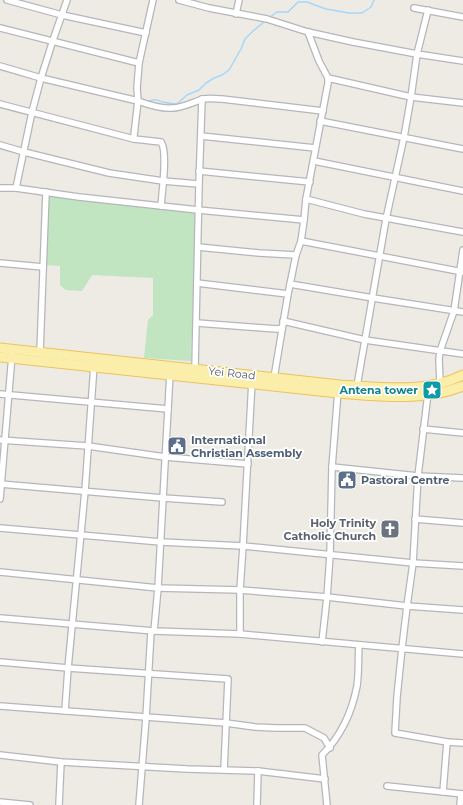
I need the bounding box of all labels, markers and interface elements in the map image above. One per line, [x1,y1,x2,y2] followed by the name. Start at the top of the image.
[208,364,256,382] street label: Yei Road
[421,379,443,401] place icon: Antena tower
[338,383,418,397] place label: Antena tower
[191,433,302,460] place label: International Christian Assembly
[166,435,188,457] public building icon: International Christian Assembly
[336,469,358,491] public building icon: Pastoral Centre
[361,473,450,487] place label: Pastoral Centre
[284,516,376,543] place label: Holy Trinity Catholic Church
[379,518,401,540] church icon: Holy Trinity Catholic Church

